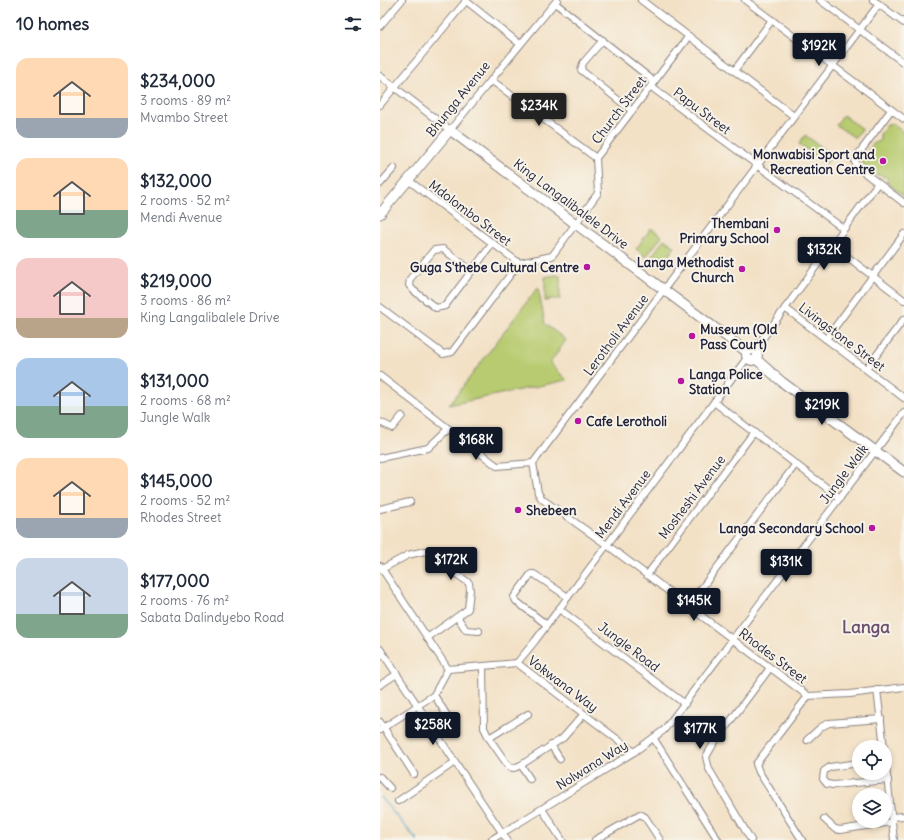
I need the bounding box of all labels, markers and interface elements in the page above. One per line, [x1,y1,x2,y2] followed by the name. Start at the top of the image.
[16,13,89,35] text: 10 homes
[342,13,364,35] icon: filters
[791,33,847,67] pin: $192K
[802,37,836,54] text: $192K
[422,58,494,140] street label: Bhunga Avenue
[140,70,215,92] text: $234,000
[588,72,650,147] street label: Church Street
[48,74,96,122] icon: home
[670,84,735,139] street label: Papu Street
[140,92,231,109] text: 3 rooms · 89 m²
[511,93,567,127] pin: $234K
[520,97,558,114] text: $234K
[140,109,228,126] text: Mvambo Street
[753,146,875,178] place label: Monwabisi Sport and Recreation Centre
[510,155,632,253] street label: King Langalibalele Drive
[878,156,888,166] marker: Monwabisi Sport and Recreation Centre
[140,170,212,192] text: $132,000
[48,174,96,222] icon: home
[425,176,515,250] street label: Mdolombo Street
[140,192,230,209] text: 2 rooms · 52 m²
[140,209,222,226] text: Mendi Avenue
[679,215,769,247] place label: Thembani Primary School
[772,225,782,235] marker: Thembani Primary School
[796,237,852,271] pin: $132K
[807,241,841,258] text: $132K
[637,254,735,286] place label: Langa Methodist Church
[410,259,579,276] place label: Guga S'thebe Cultural Centre
[582,262,592,272] marker: Guga S'thebe Cultural Centre
[737,264,747,274] marker: Langa Methodist Church
[140,270,212,292] text: $219,000
[48,274,96,322] icon: home
[580,291,652,379] street label: Lerotholi Avenue
[140,292,231,309] text: 3 rooms · 86 m²
[795,299,889,375] street label: Livingstone Street
[140,309,280,326] text: King Langalibalele Drive
[700,321,778,353] place label: Museum (Old Pass Court)
[687,331,697,341] marker: Museum (Old Pass Court)
[689,366,763,398] place label: Langa Police Station
[140,370,209,392] text: $131,000
[48,374,96,422] icon: home
[676,376,686,386] marker: Langa Police Station
[140,392,231,409] text: 2 rooms · 68 m²
[794,392,850,426] pin: $219K
[805,396,840,413] text: $219K
[140,409,210,426] text: Jungle Walk
[586,413,667,430] place label: Cafe Lerotholi
[573,416,583,426] marker: Cafe Lerotholi
[448,427,504,461] pin: $168K
[458,431,494,448] text: $168K
[816,441,872,507] street label: Jungle Walk
[655,451,729,543] street label: Mosheshi Avenue
[591,466,655,542] street label: Mendi Avenue
[140,470,213,492] text: $145,000
[48,474,96,522] icon: home
[140,492,230,509] text: 2 rooms · 52 m²
[526,502,577,519] place label: Shebeen
[513,505,523,515] marker: Shebeen
[140,509,221,526] text: Rhodes Street
[719,520,864,537] place label: Langa Secondary School
[867,523,877,533] marker: Langa Secondary School
[423,547,479,581] pin: $172K
[758,549,814,583] pin: $131K
[434,551,468,568] text: $172K
[770,553,802,570] text: $131K
[140,570,210,592] text: $177,000
[48,574,96,622] icon: home
[666,588,722,622] pin: $145K
[140,592,229,609] text: 2 rooms · 76 m²
[676,592,712,609] text: $145K
[140,609,284,626] text: Sabata Dalindyebo Road
[842,616,890,638] district label: Langa
[595,618,663,676] street label: Jungle Road
[735,625,811,688] street label: Rhodes Street
[525,652,601,716] street label: Vokwana Way
[405,712,461,746] pin: $258K
[414,716,452,733] text: $258K
[672,716,728,750] pin: $177K
[684,720,716,737] text: $177K
[553,736,631,794] street label: Nolwana Way
[852,740,892,828] map controls
[852,740,892,780] button: locate
[852,788,892,828] button: layers

